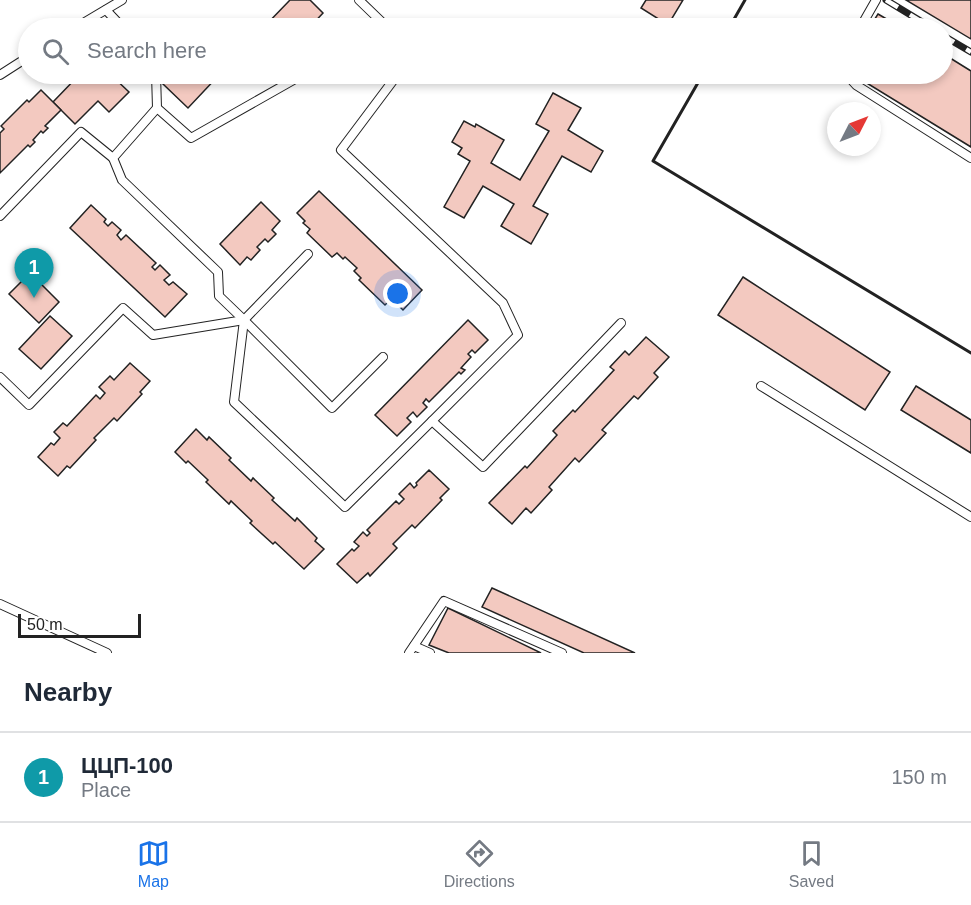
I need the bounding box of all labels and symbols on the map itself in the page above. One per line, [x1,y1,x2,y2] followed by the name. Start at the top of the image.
[827,102,881,156] north arrow
[15,248,54,298] pin: 1
[383,279,412,308] your location
[18,611,141,638] scale bar

